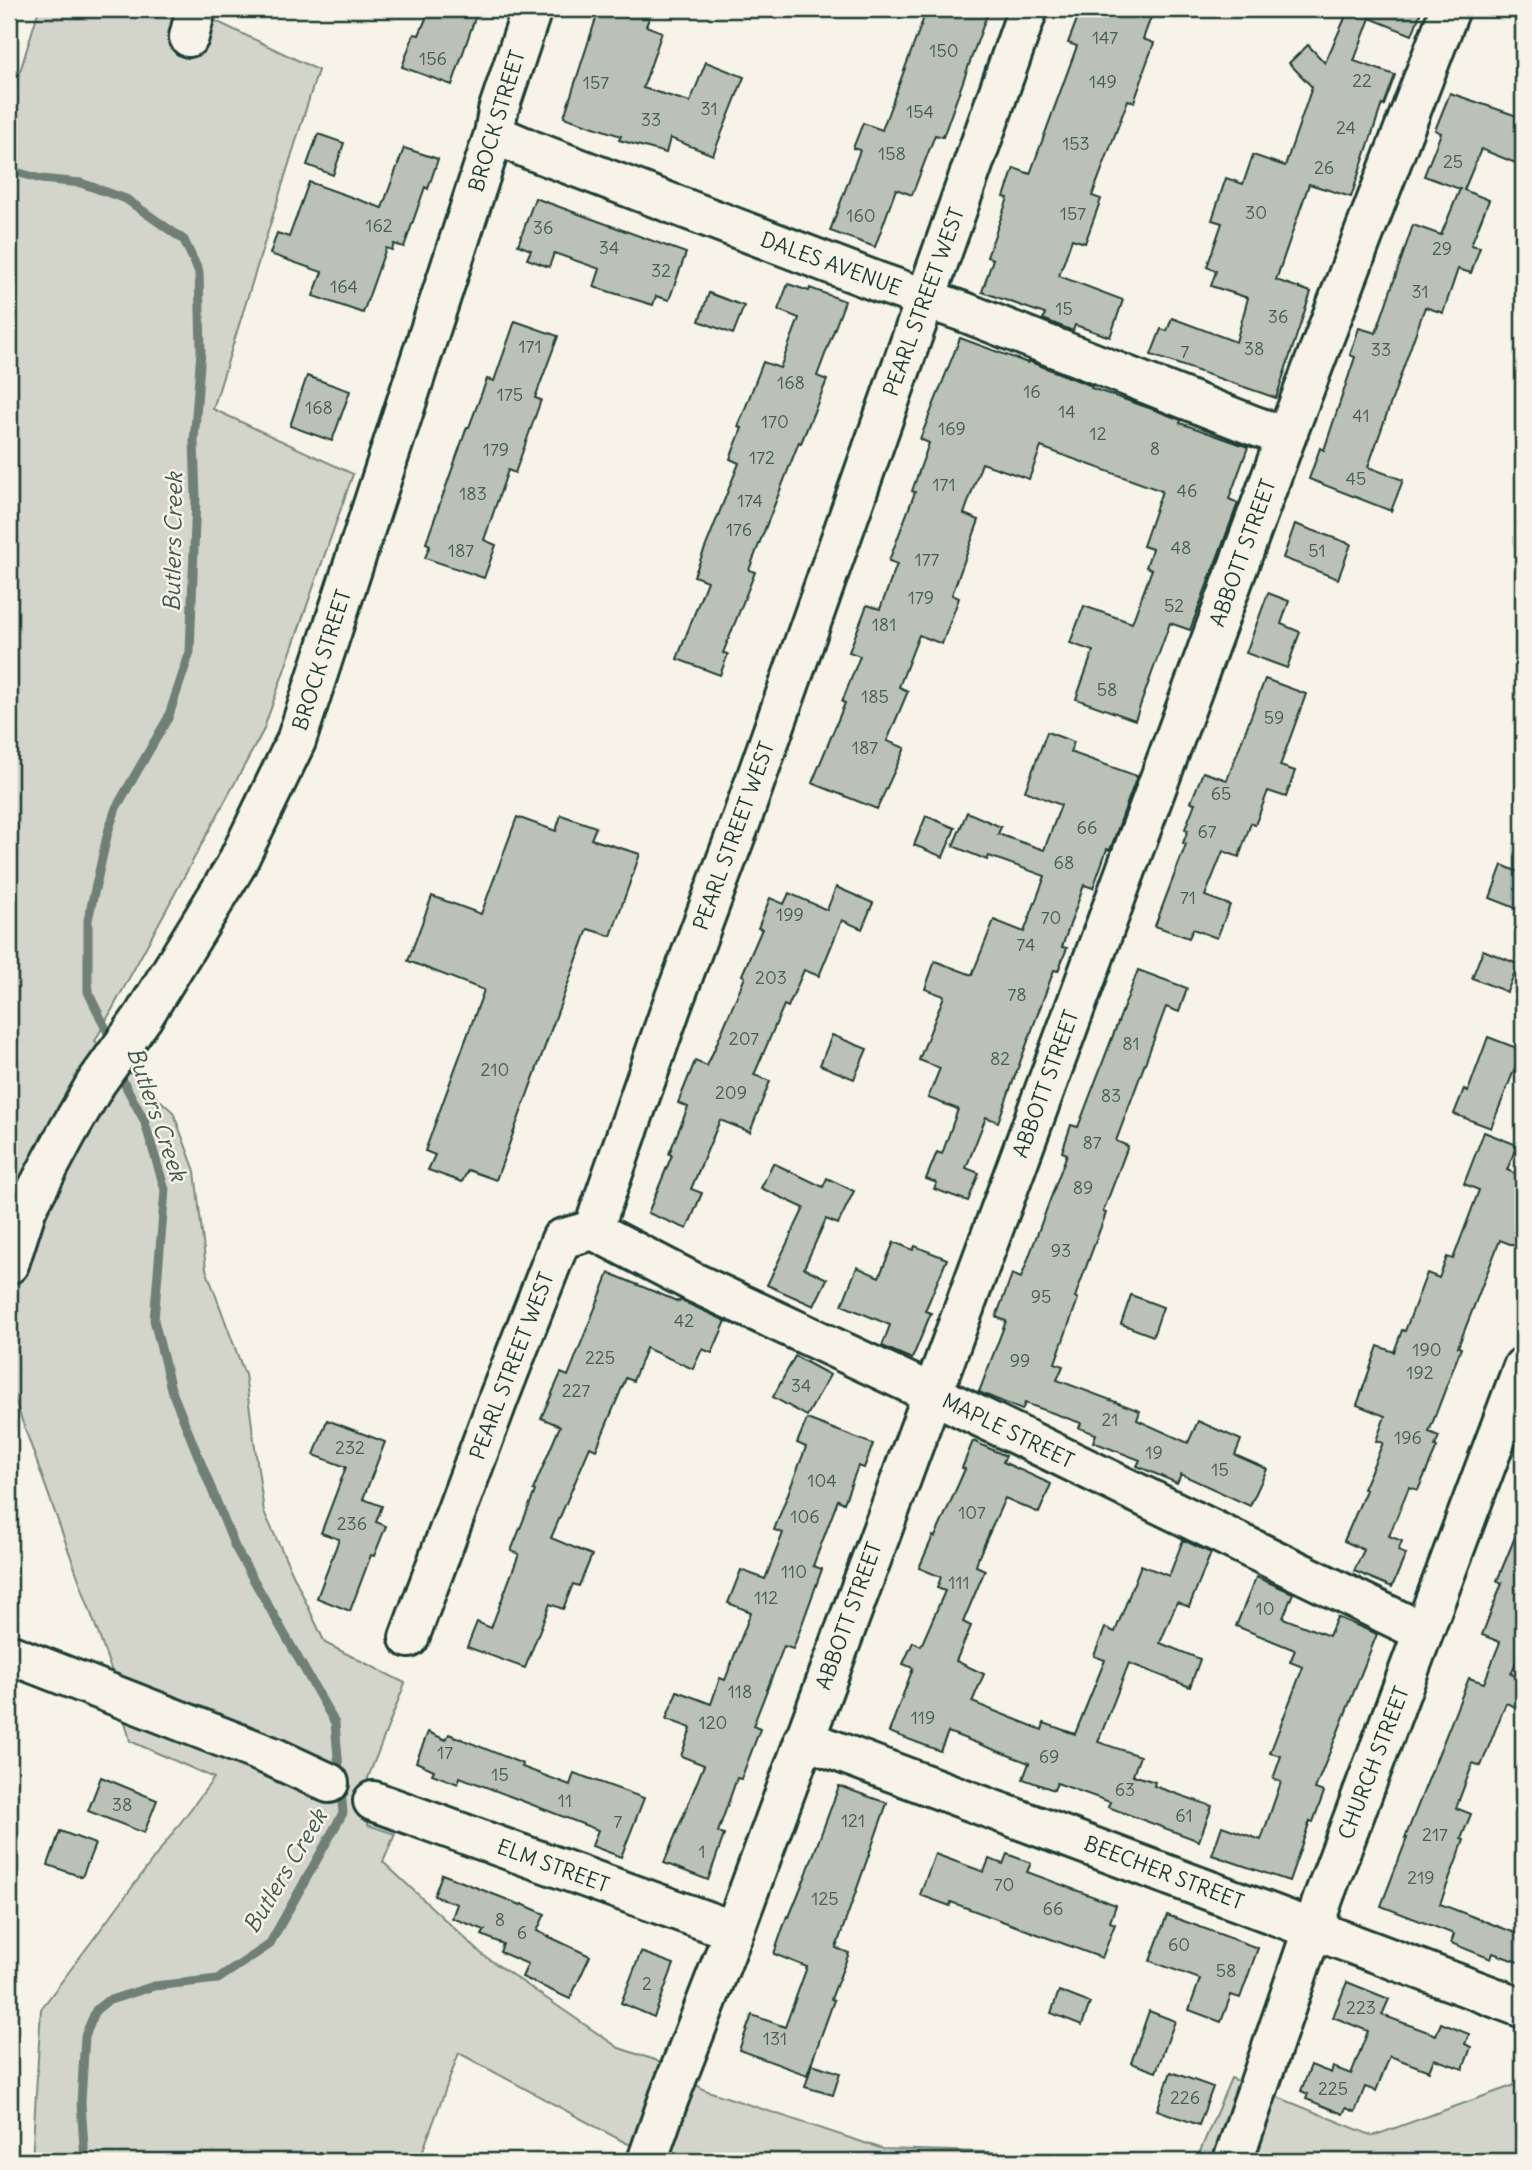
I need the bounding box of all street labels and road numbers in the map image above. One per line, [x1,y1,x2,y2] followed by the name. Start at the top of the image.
[462,47,531,195] street label: BROCK STREET
[877,204,970,400] street label: PEARL STREET WEST
[757,226,905,302] street label: DALES AVENUE
[1203,475,1282,630] street label: ABBOTT STREET
[286,586,357,734] street label: BROCK STREET
[687,738,780,934] street label: PEARL STREET WEST
[1006,1006,1085,1161] street label: ABBOTT STREET
[463,1268,560,1463] street label: PEARL STREET WEST
[938,1387,1079,1474] street label: MAPLE STREET
[809,1538,888,1693] street label: ABBOTT STREET
[1332,1683,1415,1843] street label: CHURCH STREET
[1080,1830,1248,1915] street label: BEECHER STREET
[493,1833,613,1898] street label: ELM STREET

